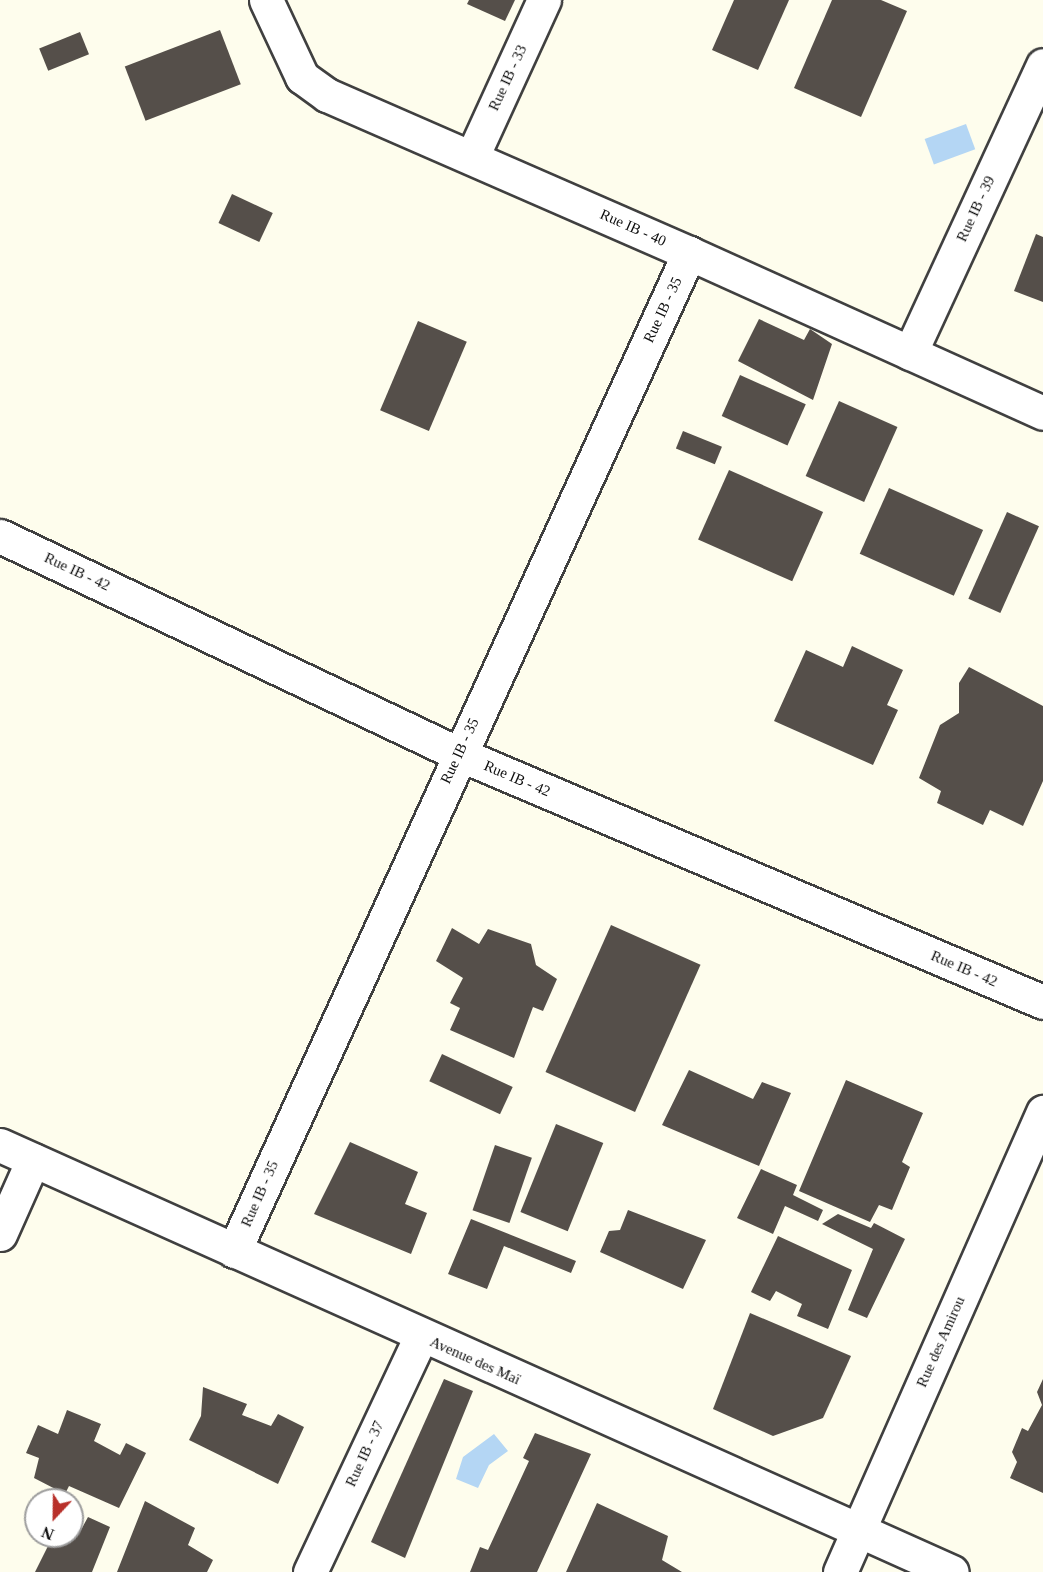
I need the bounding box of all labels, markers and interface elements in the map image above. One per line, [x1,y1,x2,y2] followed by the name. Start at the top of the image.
[485,42,531,114] street label: Rue IB - 33
[953,173,999,245] street label: Rue IB - 39
[597,205,669,251] street label: Rue IB - 40
[640,274,686,346] street label: Rue IB - 35
[41,549,113,595] street label: Rue IB - 42
[437,715,483,787] street label: Rue IB - 35
[481,757,553,801] street label: Rue IB - 42
[928,947,1000,991] street label: Rue IB - 42
[237,1158,283,1230] street label: Rue IB - 35
[913,1293,969,1391] street label: Rue des Amirou
[427,1333,523,1389] street label: Avenue des Maï
[342,1418,388,1490] street label: Rue IB - 37
[24,1488,84,1548] north arrow
[39,1523,56,1543] text: N

